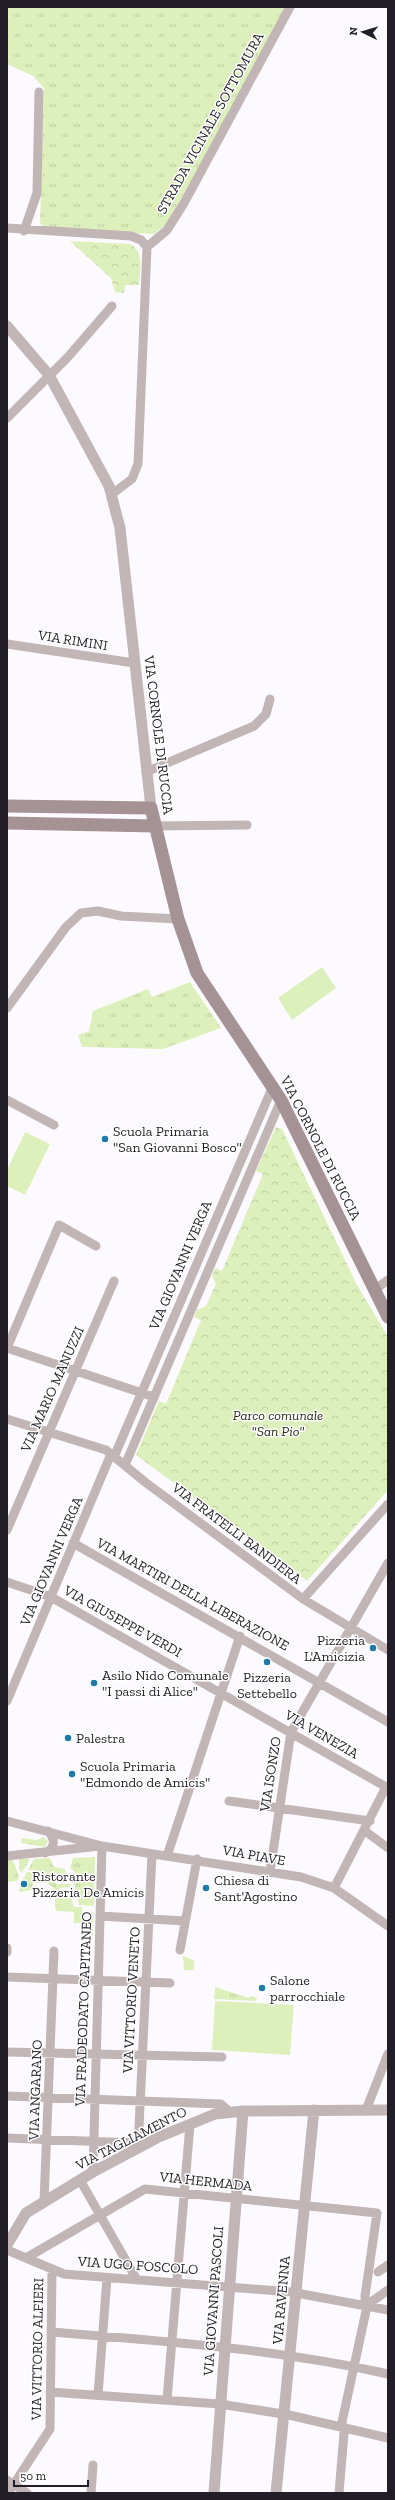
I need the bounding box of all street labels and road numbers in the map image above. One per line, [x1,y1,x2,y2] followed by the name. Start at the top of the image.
[153,29,268,217] street label: STRADA VICINALE SOTTOMURA
[36,626,109,654] street label: VIA RIMINI
[140,654,177,816] street label: VIA CORNOLE DI RUCCIA
[276,1072,365,1224] street label: VIA CORNOLE DI RUCCIA
[145,1197,216,1333] street label: VIA GIOVANNI VERGA
[17,1324,88,1456] street label: VIA MARIO MANUZZI
[168,1479,306,1588] street label: VIA FRATELLI BANDIERA
[16,1493,87,1629] street label: VIA GIOVANNI VERGA
[93,1534,292,1655] street label: VIA MARTIRI DELLA LIBERAZIONE
[60,1581,185,1661] street label: VIA GIUSEPPE VERDI
[281,1706,362,1763] street label: VIA VENEZIA
[256,1735,285,1814] street label: VIA ISONZO
[220,1841,287,1869] street label: VIA PIAVE
[72,1911,95,2108] street label: VIA FRADEODATO CAPITANEO
[119,1927,144,2075] street label: VIA VITTORIO VENETO
[25,2039,46,2142] street label: VIA ANGARANO
[72,2103,190,2174] street label: VIA TAGLIAMENTO
[158,2168,254,2195] street label: VIA HERMADA
[200,2226,227,2377] street label: VIA GIOVANNI PASCOLI
[76,2253,199,2278] street label: VIA UGO FOSCOLO
[269,2254,294,2346] street label: VIA RAVENNA
[28,2278,47,2421] street label: VIA VITTORIO ALFIERI

